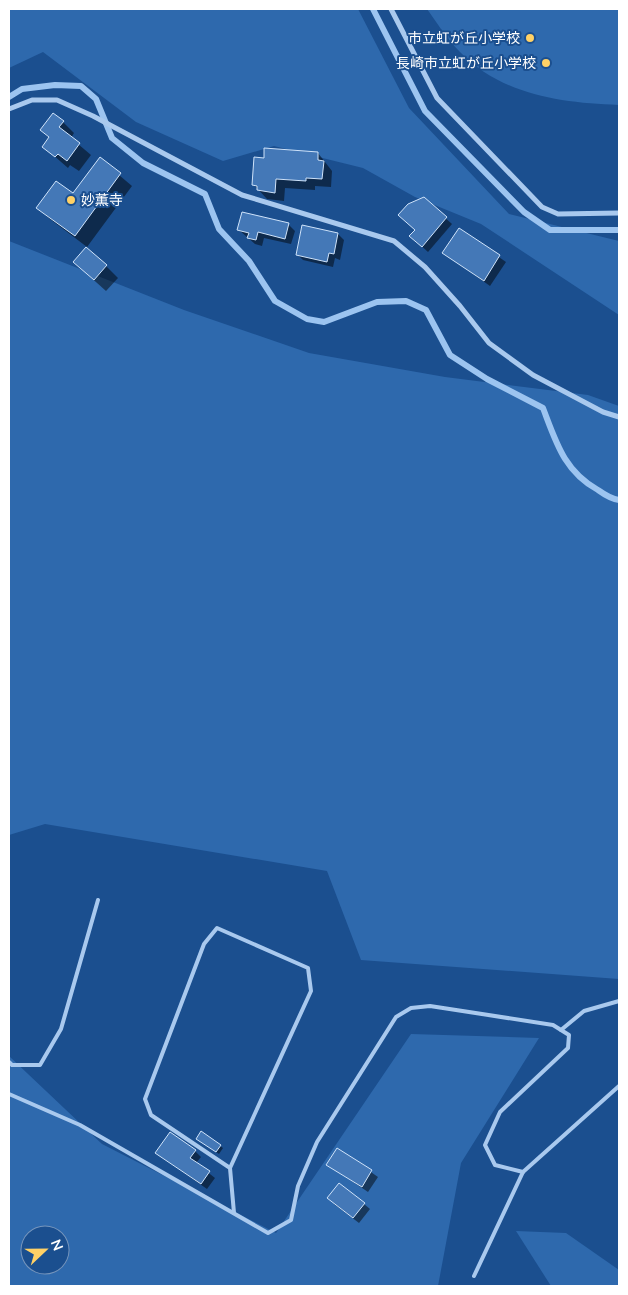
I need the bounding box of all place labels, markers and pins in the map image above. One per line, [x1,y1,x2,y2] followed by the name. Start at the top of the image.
[408,29,520,47] place label: 市立虹が丘小学校
[524,32,536,44] marker: 市立虹が丘小学校
[396,54,536,72] place label: 長崎市立虹が丘小学校
[540,57,552,69] marker: 長崎市立虹が丘小学校
[81,191,123,209] place label: 妙薫寺
[65,194,77,206] marker: 妙薫寺

